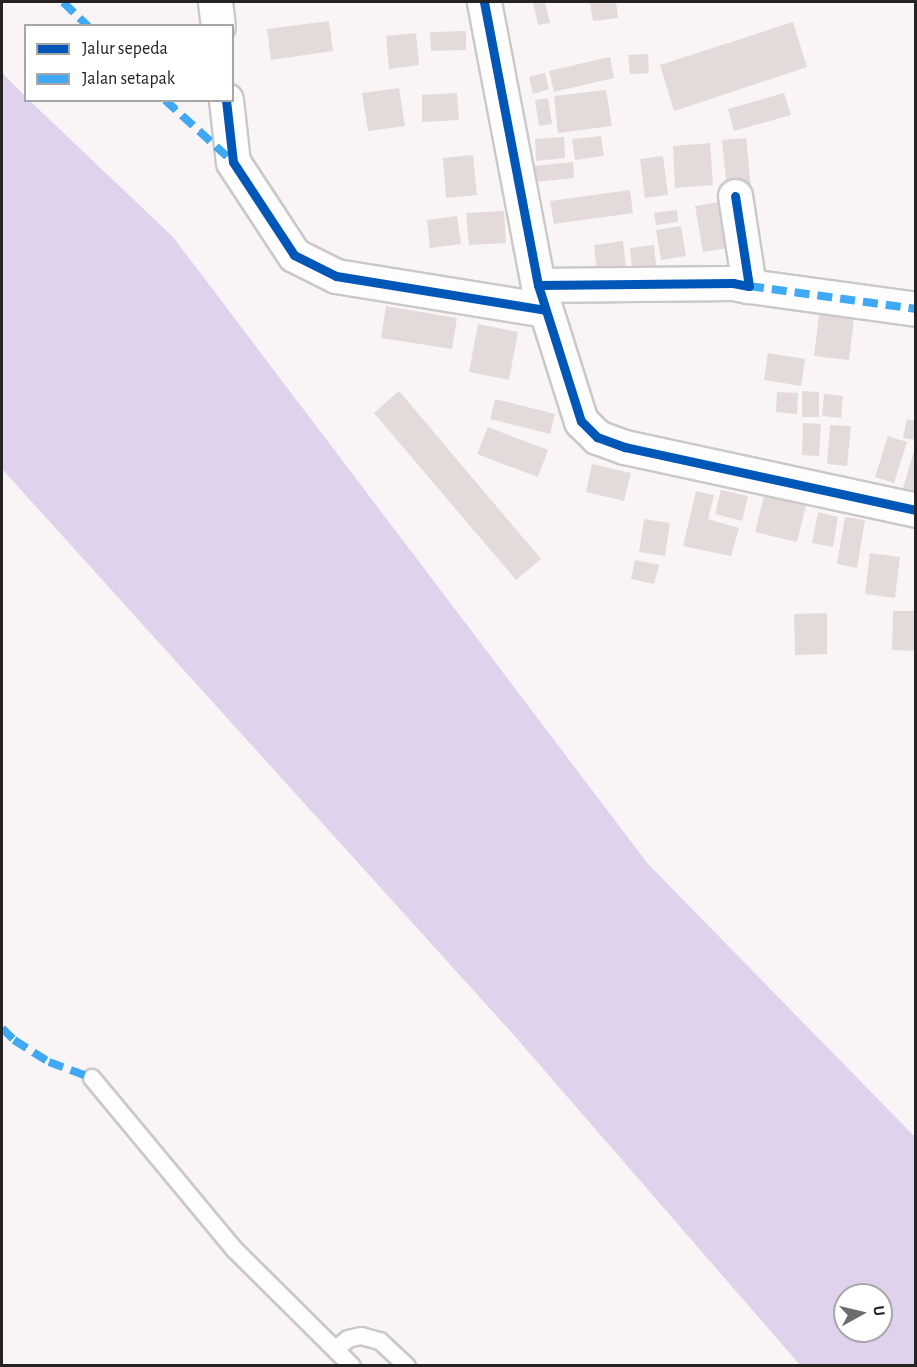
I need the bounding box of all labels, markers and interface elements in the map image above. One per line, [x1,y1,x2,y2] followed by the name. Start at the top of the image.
[24,24,234,102] legend
[82,40,168,58] text: Jalur sepeda
[82,70,175,88] text: Jalan setapak
[833,1283,893,1343] north arrow
[870,1305,887,1317] text: U

